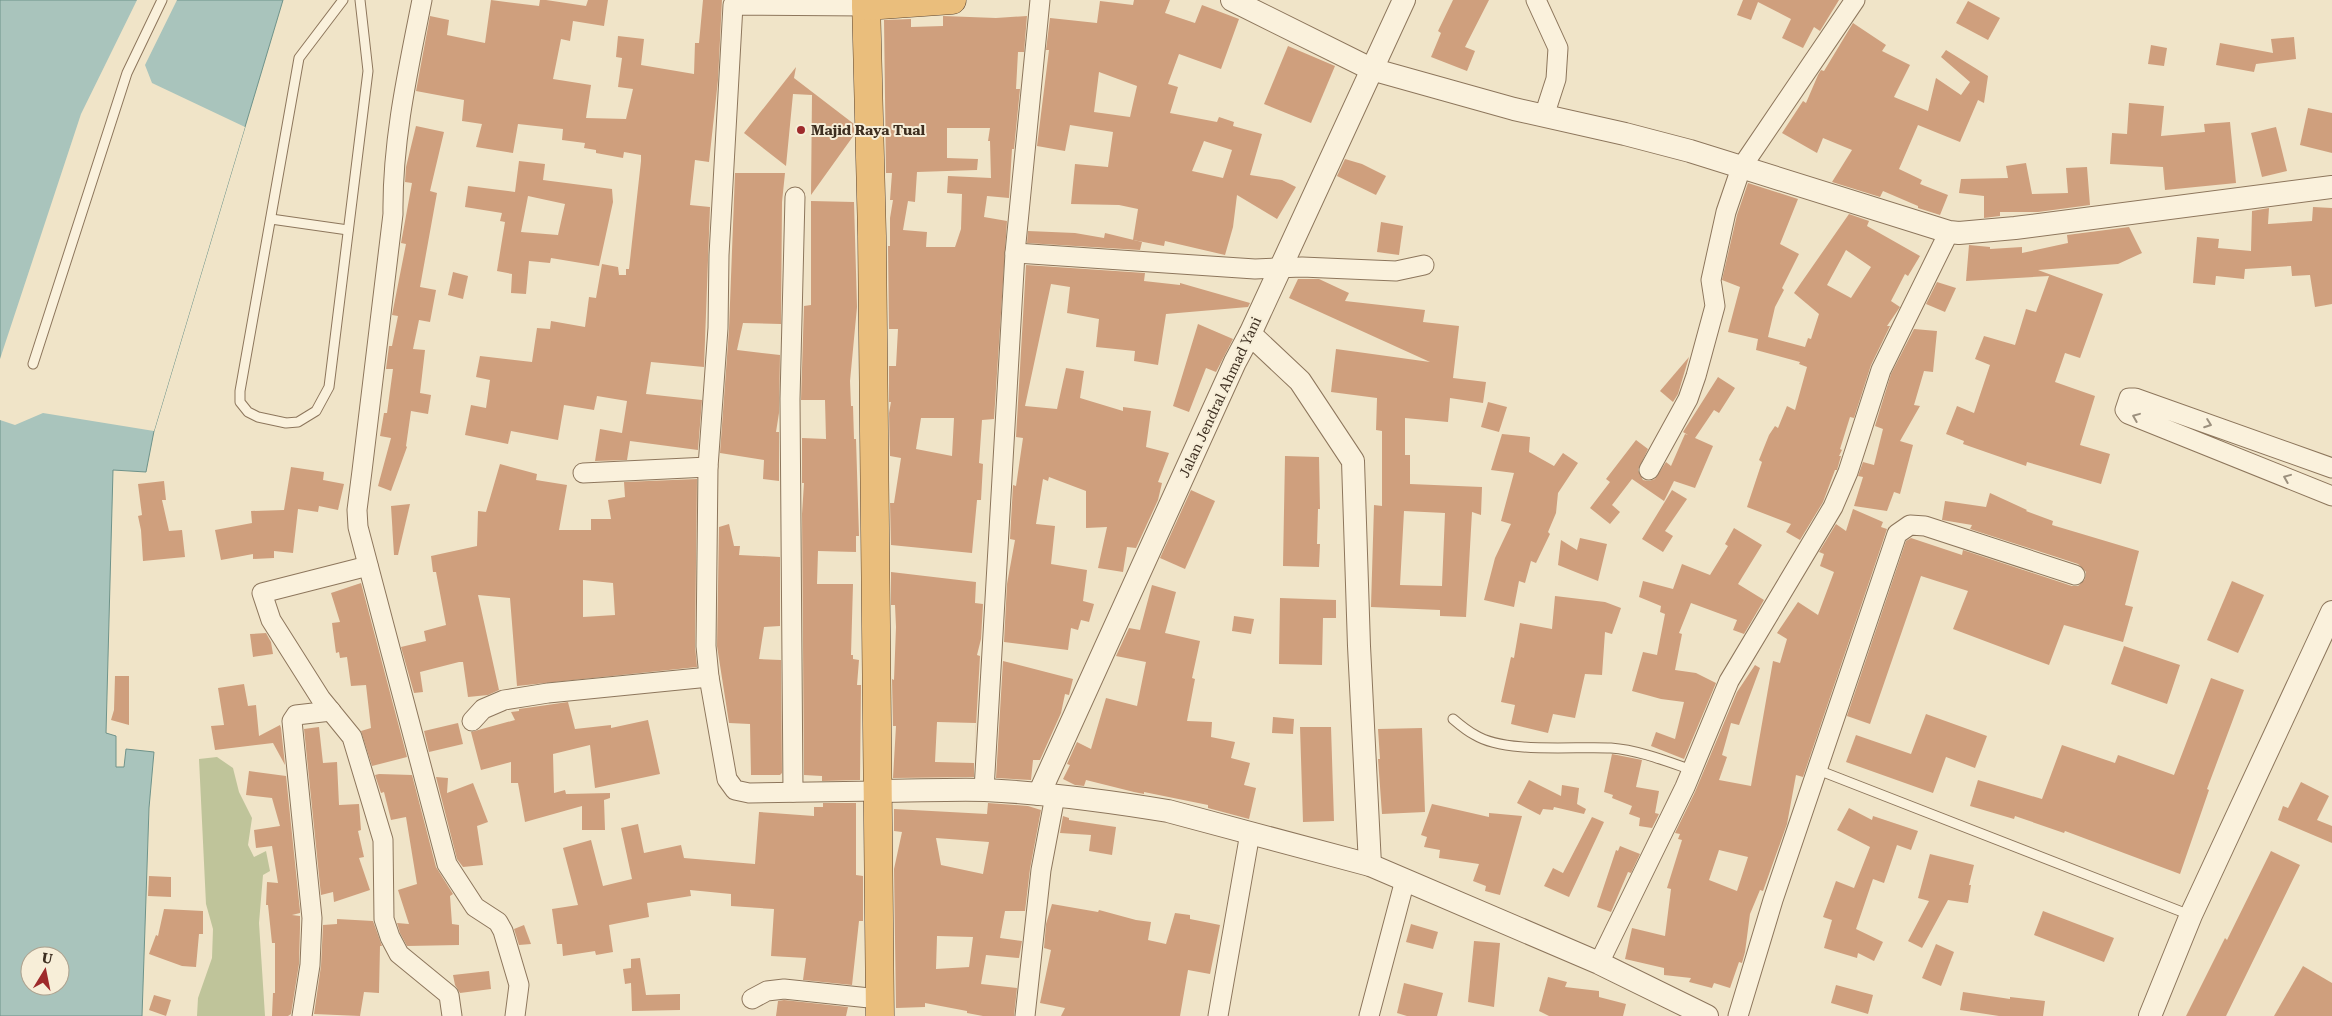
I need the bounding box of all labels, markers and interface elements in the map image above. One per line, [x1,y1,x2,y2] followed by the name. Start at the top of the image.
[811,122,926,138] place label: Majid Raya Tual
[795,124,807,136] marker: Majid Raya Tual
[1176,314,1265,480] street label: Jalan Jendral Ahmad Yani
[2132,413,2141,423] one-way arrow
[2203,418,2212,428] one-way arrow
[2283,473,2292,484] one-way arrow
[20,946,70,996] north arrow
[41,949,54,967] text: U

